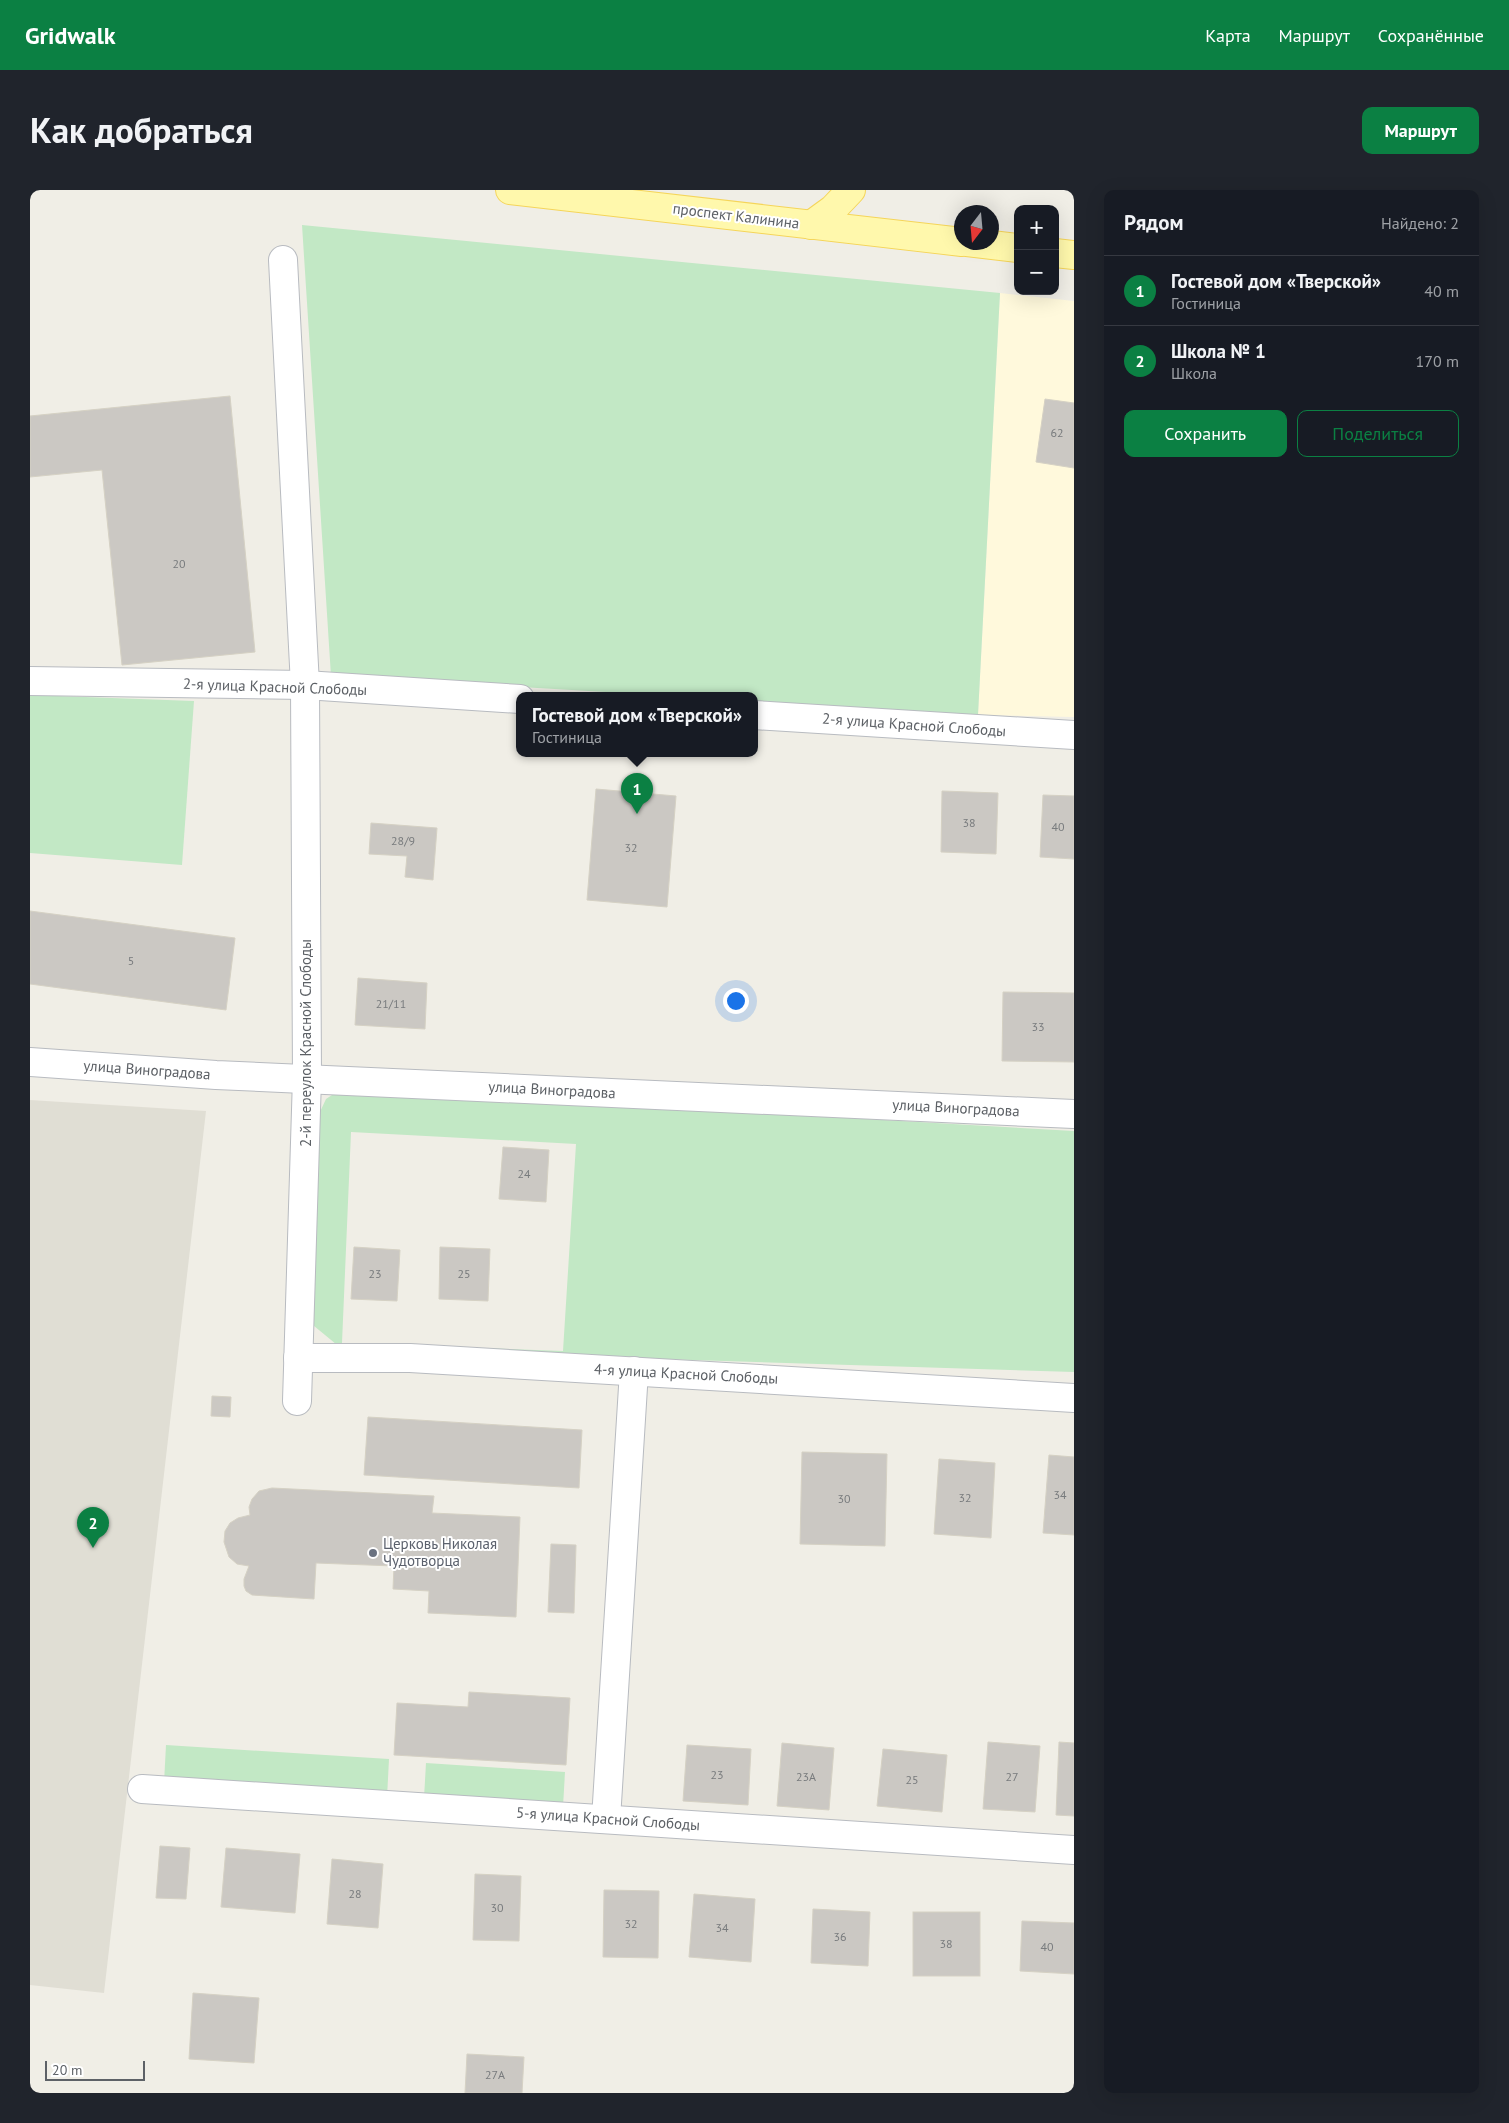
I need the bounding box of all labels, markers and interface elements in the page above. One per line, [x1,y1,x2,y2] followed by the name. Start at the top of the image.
[25,20,115,51] text: Gridwalk
[1205,24,1251,47] text: Карта
[1279,24,1350,47] text: Маршрут
[1378,24,1484,47] text: Сохранённые
[30,107,253,153] text: Как добраться
[1362,107,1479,154] button: Маршрут
[672,198,800,233] street label: проспект Калинина
[954,205,999,250] north arrow
[1014,205,1059,295] map controls
[1014,205,1059,250] button: +
[1124,209,1183,236] text: Рядом
[1381,213,1459,233] text: Найдено: 2
[1014,250,1059,295] button: −
[1171,269,1381,293] text: Гостевой дом «Тверской»
[1135,281,1145,301] text: 1
[1424,281,1459,301] text: 40 m
[1171,293,1241,313] text: Гостиница
[1171,339,1266,363] text: Школа № 1
[1135,351,1145,371] text: 2
[1416,351,1459,371] text: 170 m
[1171,363,1217,383] text: Школа
[1124,410,1287,457] button: Сохранить
[1297,410,1459,457] button: Поделиться
[1050,425,1064,440] house number: 62
[172,556,186,571] house number: 20
[183,674,367,699] street label: 2-я улица Красной Слободы
[516,692,758,757] popup
[532,703,742,727] text: Гостевой дом «Тверской»
[821,709,1007,740] street label: 2-я улица Красной Слободы
[532,727,602,747] text: Гостиница
[621,773,653,814] pin: 1
[962,815,976,830] house number: 38
[1051,819,1065,834] house number: 40
[391,833,415,848] house number: 28/9
[624,840,638,855] house number: 32
[296,939,315,1147] street label: 2-й переулок Красной Слободы
[128,953,134,968] house number: 5
[723,988,749,1014] your location
[376,996,406,1011] house number: 21/11
[1031,1019,1045,1034] house number: 33
[83,1056,211,1083] street label: улица Виноградова
[488,1077,616,1102] street label: улица Виноградова
[892,1095,1020,1120] street label: улица Виноградова
[517,1166,531,1181] house number: 24
[368,1266,382,1281] house number: 23
[457,1266,471,1281] house number: 25
[593,1359,779,1388] street label: 4-я улица Красной Слободы
[1053,1487,1067,1502] house number: 34
[958,1490,972,1505] house number: 32
[837,1491,851,1506] house number: 30
[77,1507,109,1548] pin: 2
[383,1534,497,1570] place label: Церковь Николая Чудотворца
[367,1547,379,1559] marker: Церковь Николая Чудотворца
[710,1767,724,1782] house number: 23
[796,1769,816,1784] house number: 23А
[1005,1769,1019,1784] house number: 27
[905,1772,919,1787] house number: 25
[515,1803,701,1834] street label: 5-я улица Красной Слободы
[348,1886,362,1901] house number: 28
[490,1900,504,1915] house number: 30
[624,1916,638,1931] house number: 32
[715,1920,729,1935] house number: 34
[833,1929,847,1944] house number: 36
[939,1936,953,1951] house number: 38
[1040,1939,1054,1954] house number: 40
[45,2058,145,2081] scale bar
[52,2061,82,2079] text: 20 m
[485,2067,505,2082] house number: 27А

